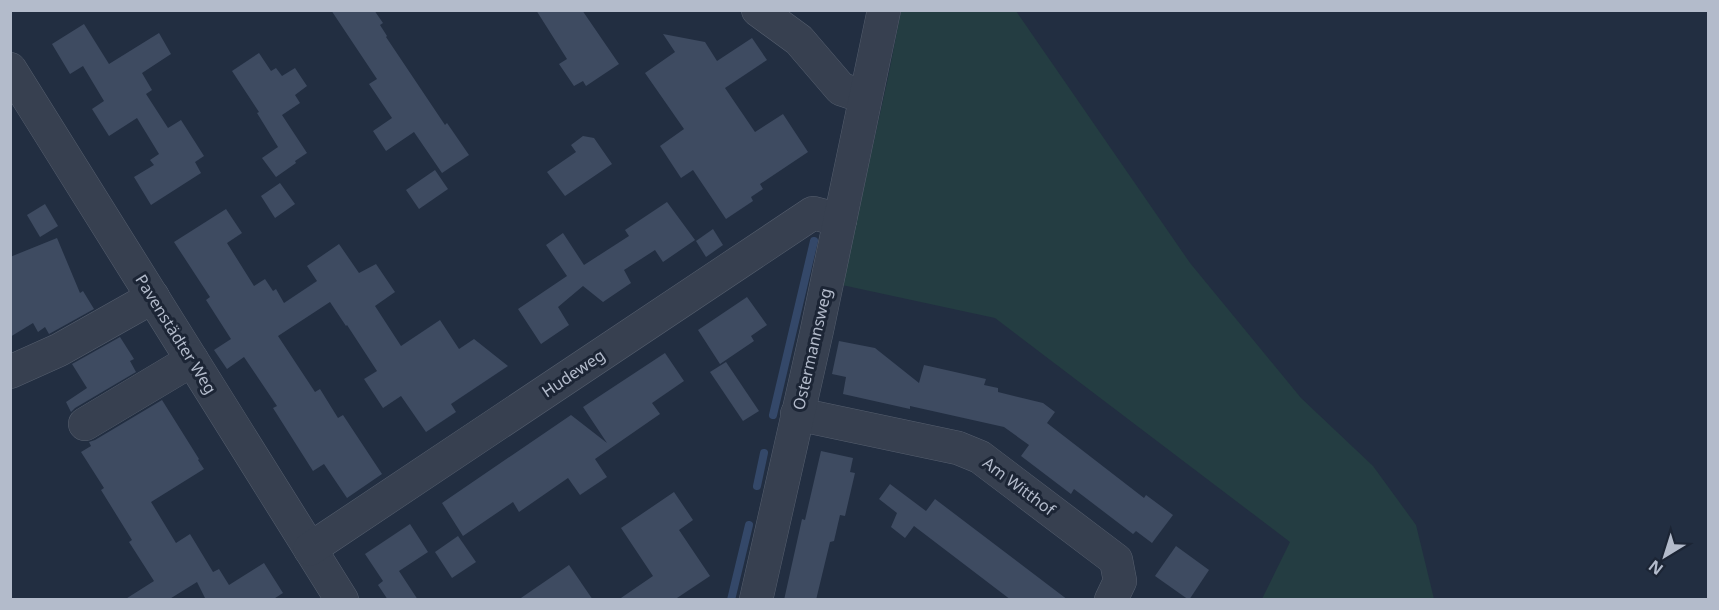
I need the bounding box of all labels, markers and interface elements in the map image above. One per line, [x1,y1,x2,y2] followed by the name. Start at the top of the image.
[130,270,222,398] street label: Pavenstädter Weg
[787,286,837,412] street label: Ostermannsweg
[537,344,609,402] street label: Hudeweg
[978,452,1061,521] street label: Am Witthof
[1635,526,1695,586] north arrow
[1644,555,1668,580] text: N

